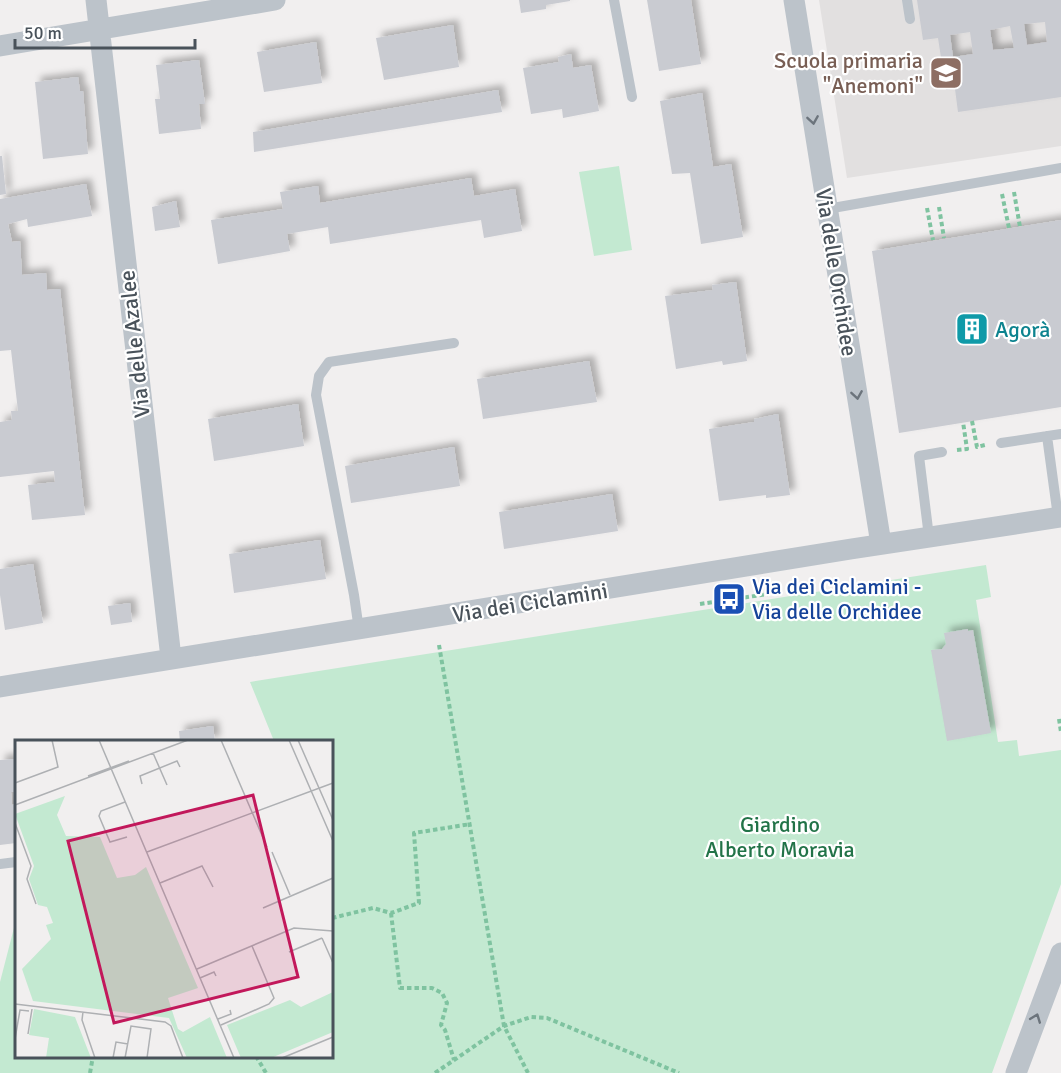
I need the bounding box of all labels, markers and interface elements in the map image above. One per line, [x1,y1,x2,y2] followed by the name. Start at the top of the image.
[15,12,195,50] scale bar
[24,22,62,44] text: 50 m
[774,47,923,99] place label: Scuola primaria "Anemoni"
[928,55,964,91] school or university icon: Scuola primaria "Anemoni"
[806,115,818,125] one-way arrow
[810,186,863,358] street label: Via delle Orchidee
[113,269,156,419] street label: Via delle Azalee
[954,311,990,347] building icon: Agorà
[995,316,1050,343] place label: Agorà
[850,391,862,400] one-way arrow
[752,573,922,625] place label: Via dei Ciclamini - Via delle Orchidee
[451,577,610,628] street label: Via dei Ciclamini
[711,581,747,617] bus stop icon: Via dei Ciclamini - Via delle Orchidee
[15,740,333,1058] inset map
[705,811,855,863] park label: Giardino Alberto Moravia
[1029,1013,1042,1024] one-way arrow

